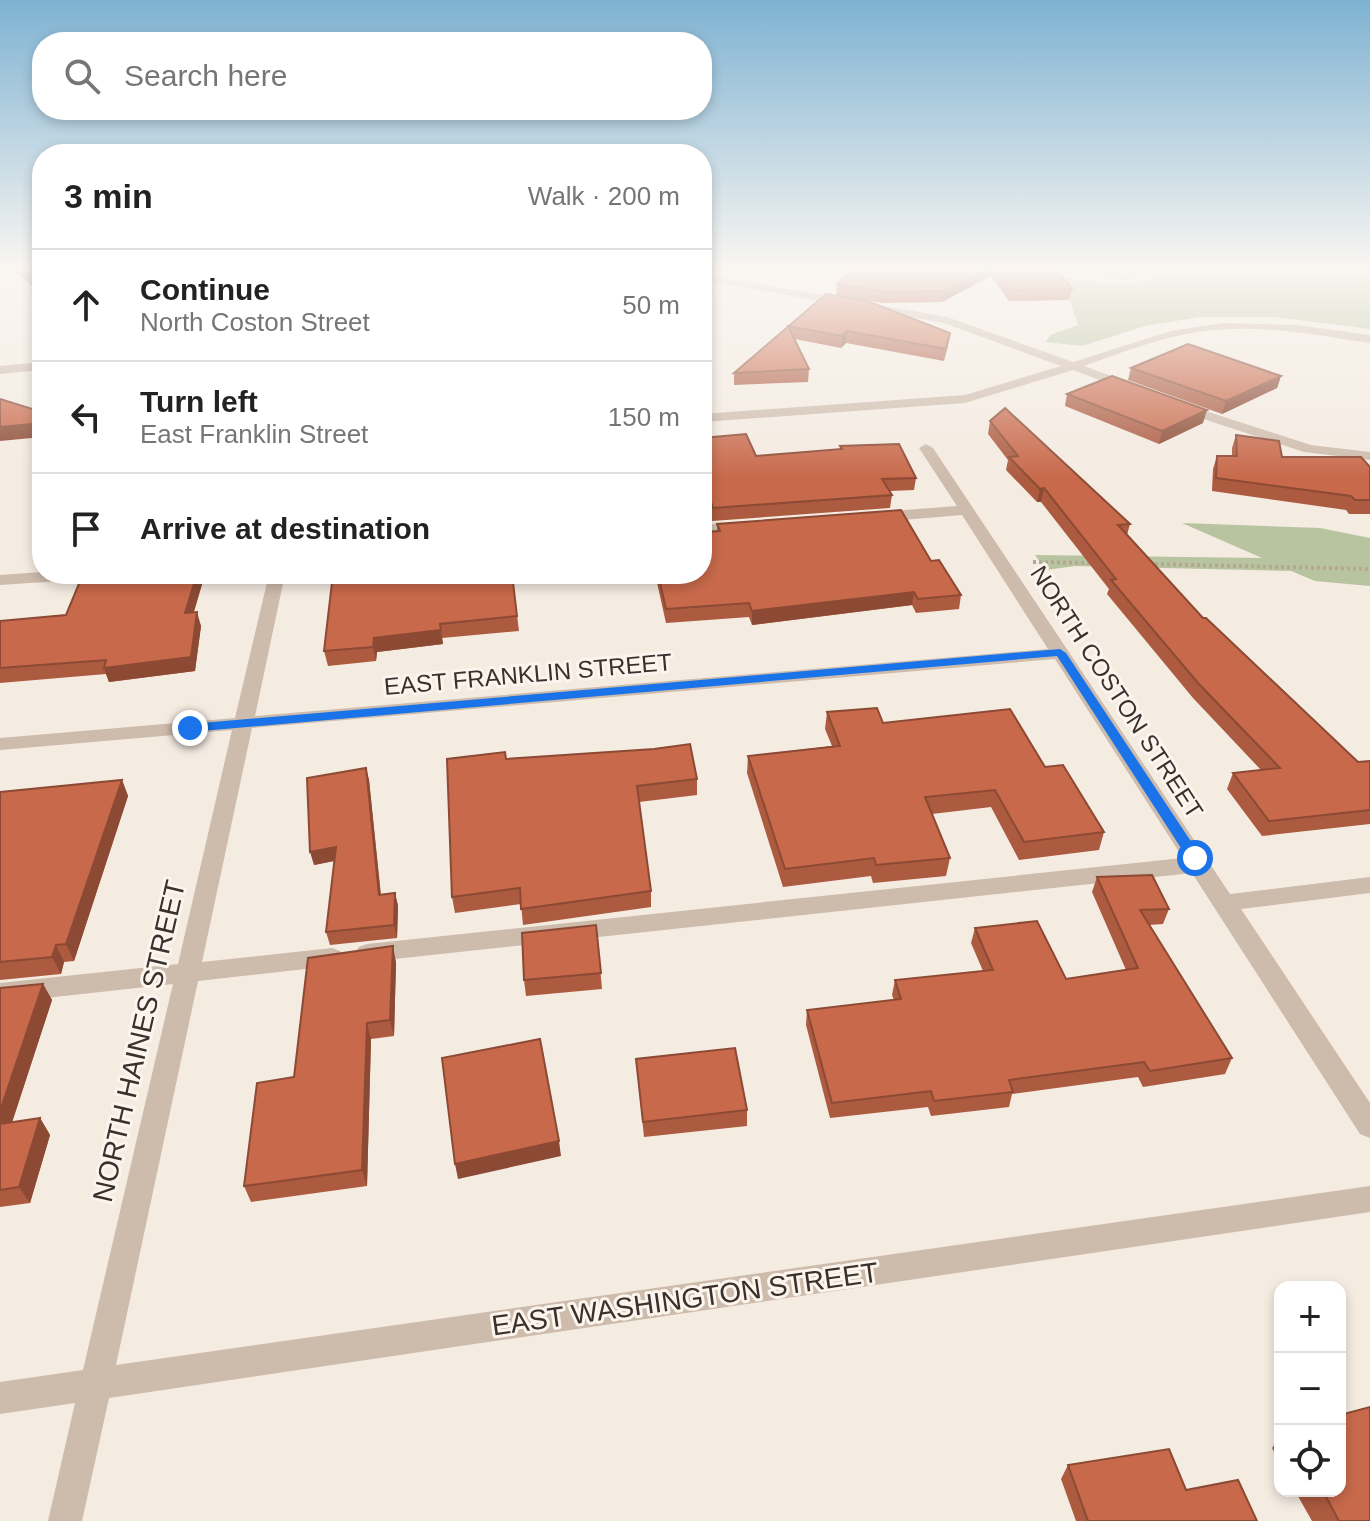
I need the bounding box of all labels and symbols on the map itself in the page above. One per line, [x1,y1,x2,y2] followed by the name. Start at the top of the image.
[1025,561,1209,823] street label: NORTH COSTON STREET
[383,648,673,700] street label: EAST FRANKLIN STREET
[172,710,208,746] route end
[1177,840,1213,876] route start
[87,877,191,1205] street label: NORTH HAINES STREET
[490,1257,880,1341] street label: EAST WASHINGTON STREET

